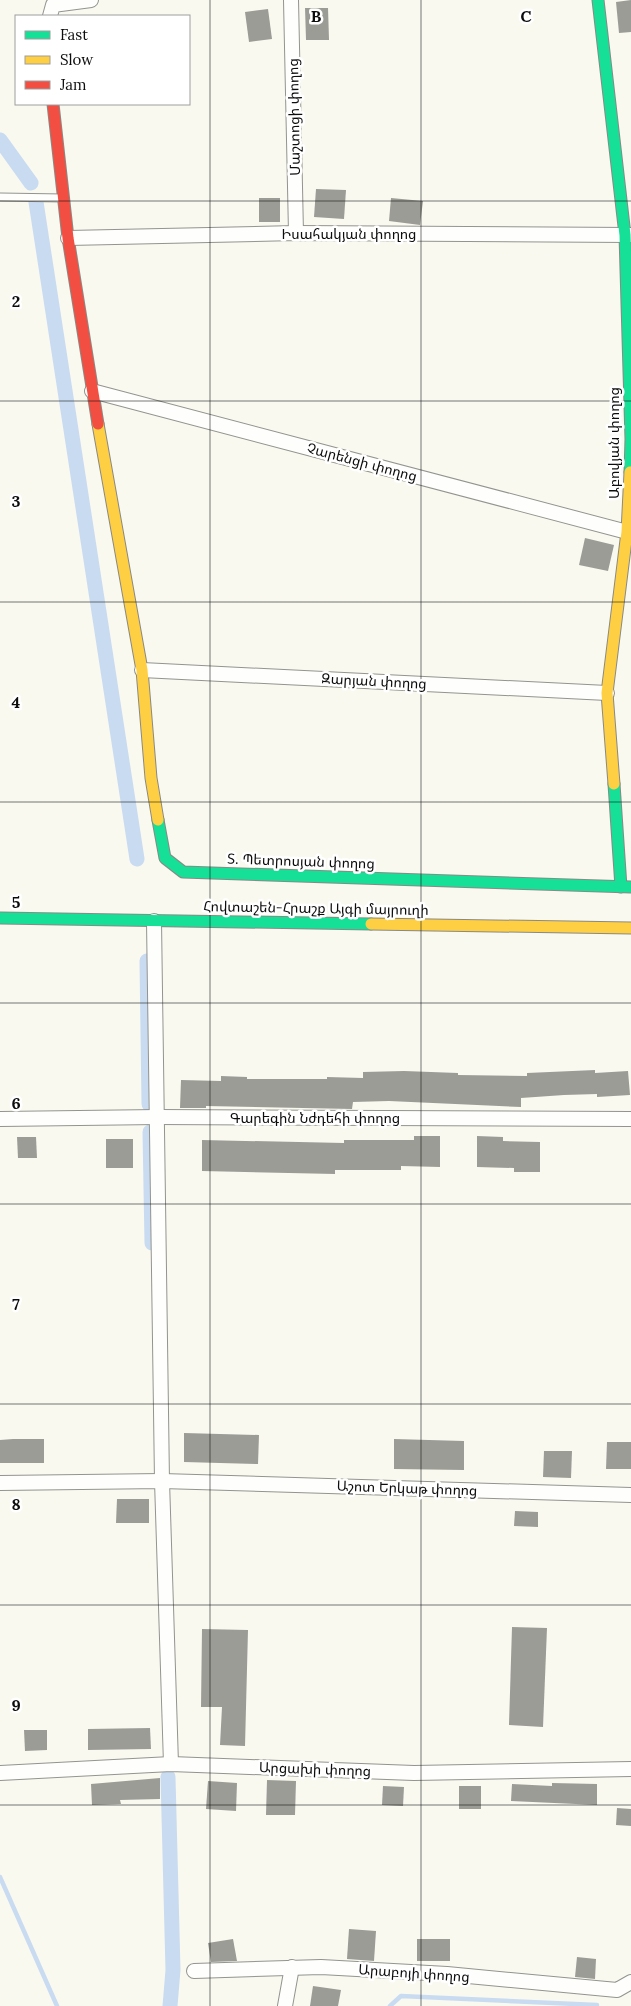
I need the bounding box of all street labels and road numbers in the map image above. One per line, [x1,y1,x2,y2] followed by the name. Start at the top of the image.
[284,58,304,176] street label: Մաշտոցի փողոց
[281,225,417,243] street label: Իսահակյան փողոց
[605,387,623,499] street label: Աբովյան փողոց
[305,439,419,485] street label: Չարենցի փողոց
[321,669,427,693] street label: Զարյան փողոց
[227,849,375,873] street label: Տ. Պետրոսյան փողոց
[203,897,429,919] street label: Հովտաշեն-Հրաշք Այգի մայրուղի
[230,1109,400,1127] street label: Գարեգին Նժդեհի փողոց
[336,1477,478,1499] street label: Աշոտ Երկաթ փողոց
[259,1758,371,1780] street label: Արցախի փողոց
[358,1960,470,1986] street label: Արաբոյի փողոց

